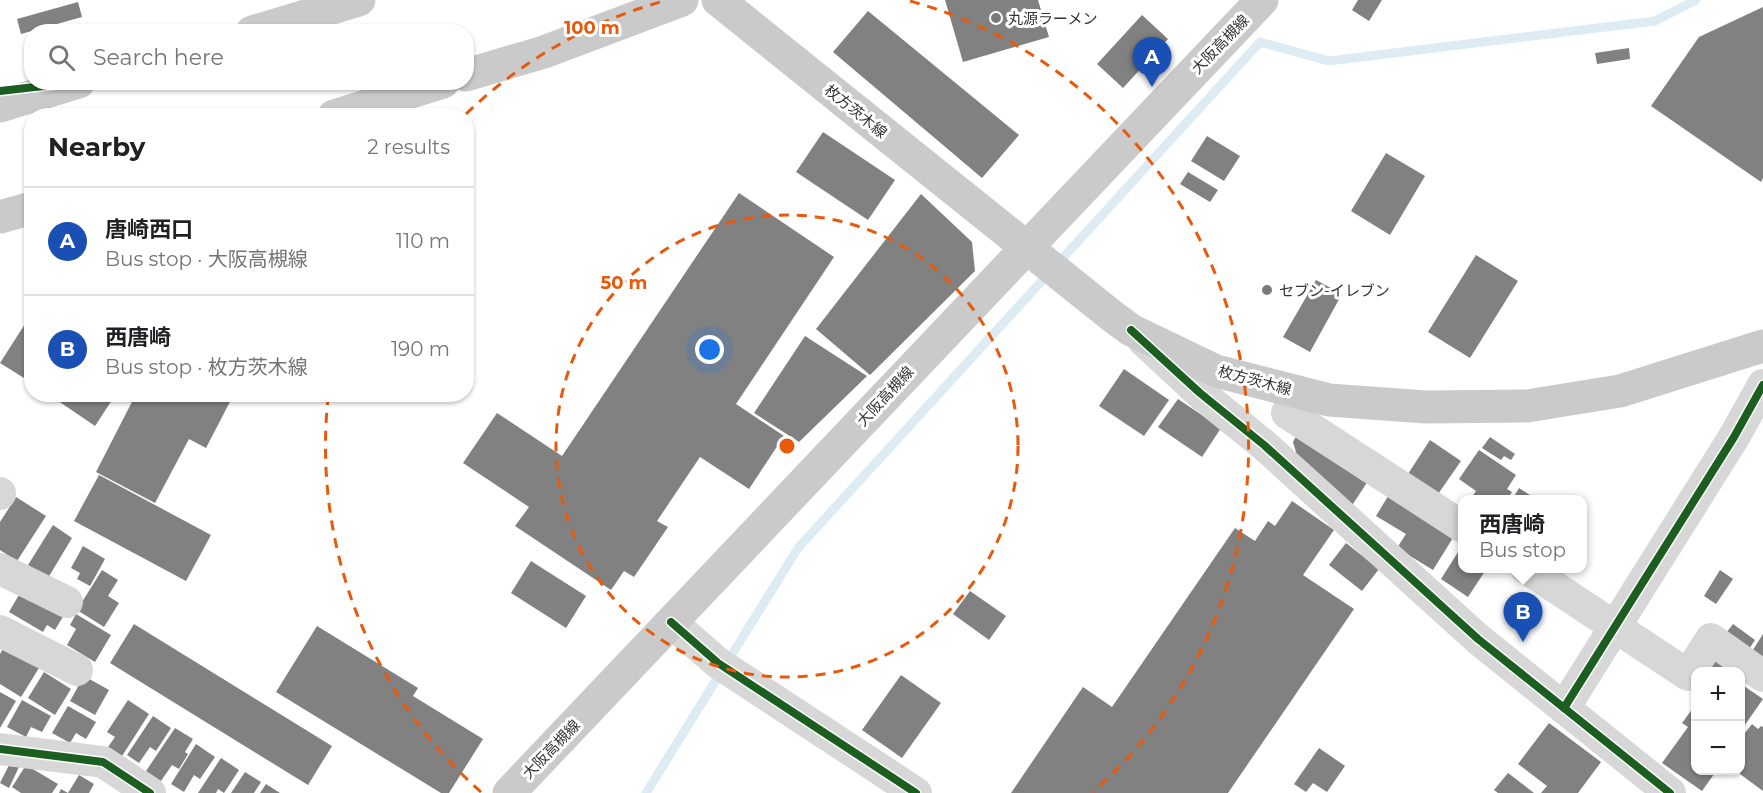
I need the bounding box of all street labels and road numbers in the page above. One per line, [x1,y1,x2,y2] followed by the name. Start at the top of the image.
[1187,10,1253,78] street label: 大阪高槻線
[821,80,891,142] street label: 枚方茨木線
[1216,361,1294,399] street label: 枚方茨木線
[852,362,918,430] street label: 大阪高槻線
[518,715,584,783] street label: 大阪高槻線

